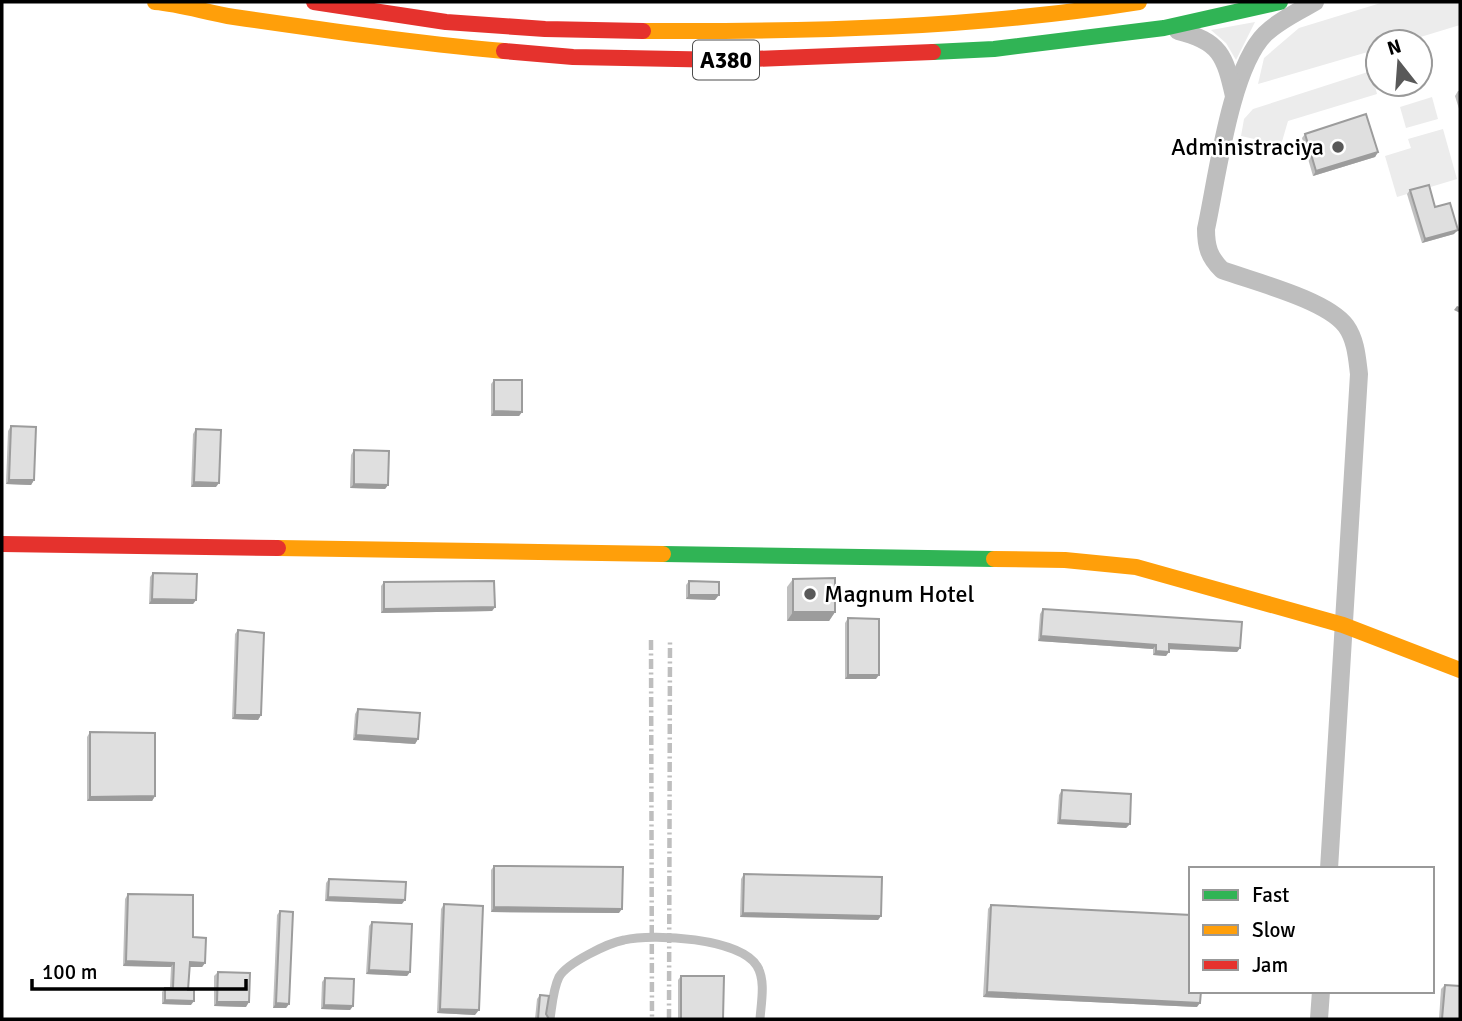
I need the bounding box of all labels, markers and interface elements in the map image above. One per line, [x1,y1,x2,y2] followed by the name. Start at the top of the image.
[1364,28,1434,98] north arrow
[1384,34,1404,61] text: N
[693,40,759,80] road number: A380
[1171,132,1324,162] place label: Administraciya
[1330,139,1346,155] marker: Administraciya
[824,579,974,609] place label: Magnum Hotel
[802,586,818,602] marker: Magnum Hotel
[1189,867,1434,993] legend
[1252,882,1289,908] text: Fast
[1252,917,1296,943] text: Slow
[32,948,245,992] scale bar
[1252,952,1288,978] text: Jam
[42,959,97,985] text: 100 m

